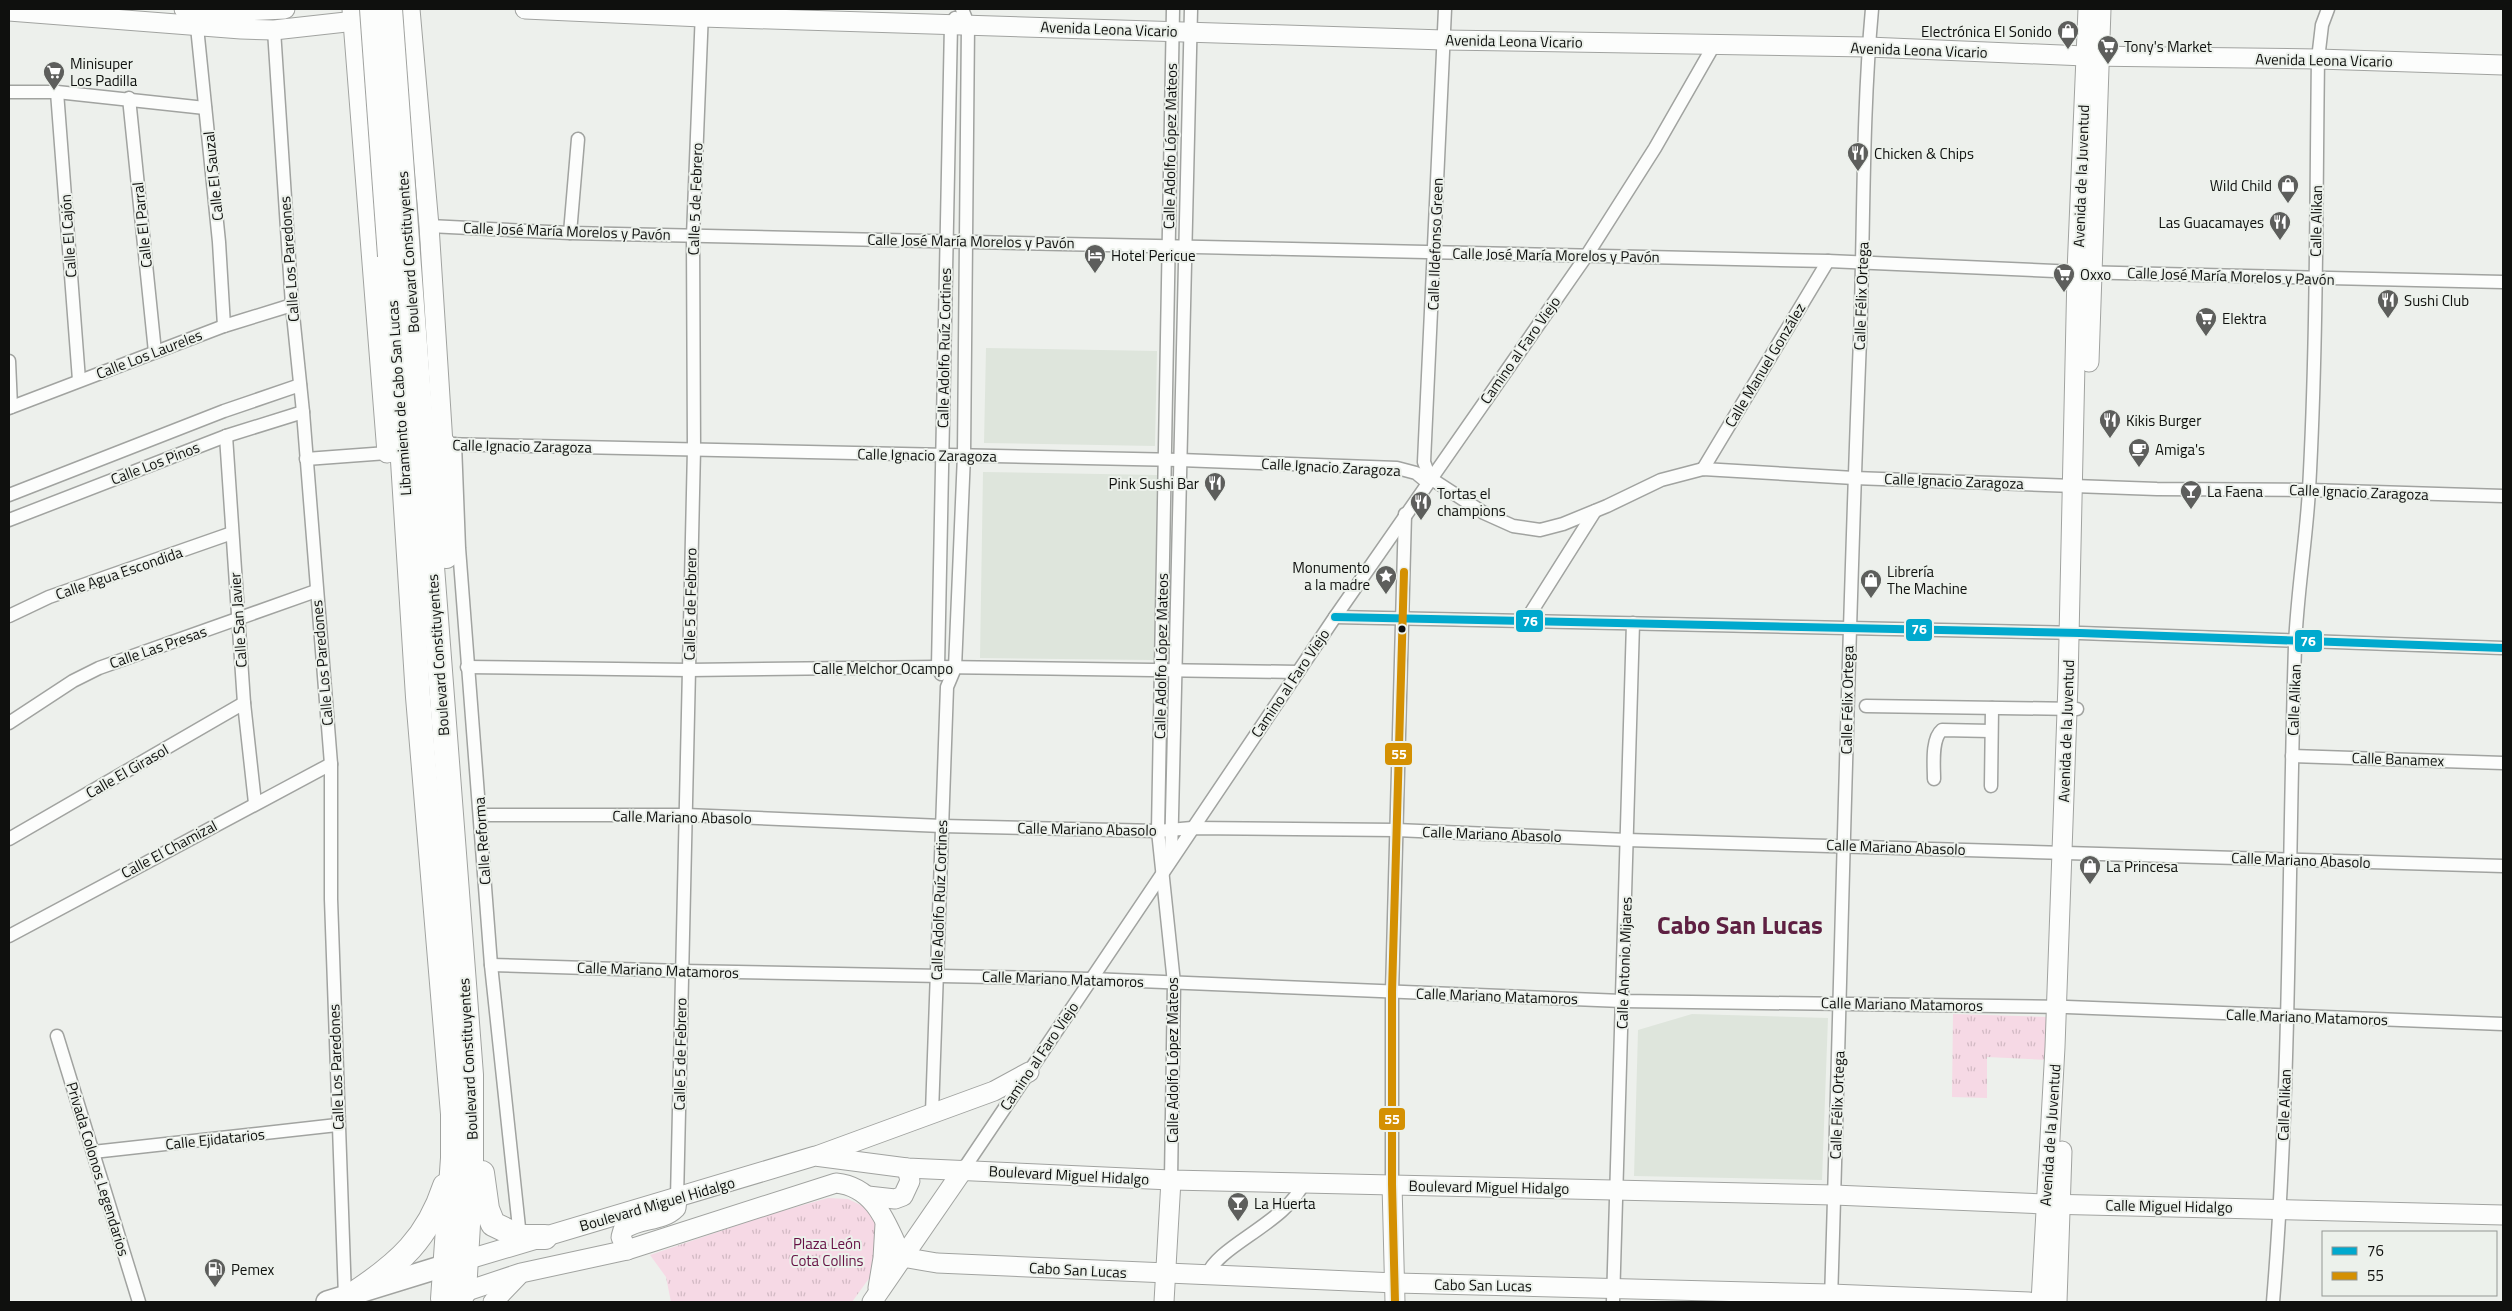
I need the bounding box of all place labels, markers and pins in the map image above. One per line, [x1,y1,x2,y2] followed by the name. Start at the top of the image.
[2056,19,2080,50] shop icon: Electrónica El Sonido
[1921,20,2052,43] place label: Electrónica El Sonido
[2096,34,2120,65] supermarket icon: Tony's Market
[2124,35,2213,58] place label: Tony's Market
[70,52,138,92] place label: Minisuper Los Padilla
[42,60,66,91] supermarket icon: Minisuper Los Padilla
[1846,141,1870,172] restaurant icon: Chicken & Chips
[1874,142,1974,165] place label: Chicken & Chips
[2276,173,2300,204] shop icon: Wild Child
[2210,174,2272,197] place label: Wild Child
[2268,210,2292,241] restaurant icon: Las Guacamayes
[2159,211,2264,234] place label: Las Guacamayes
[1083,243,1107,274] hotel icon: Hotel Pericue
[1111,244,1195,267] place label: Hotel Pericue
[2052,262,2076,293] supermarket icon: Oxxo
[2080,263,2111,286] place label: Oxxo
[2376,288,2400,319] restaurant icon: Sushi Club
[2404,289,2469,312] place label: Sushi Club
[2194,306,2218,337] supermarket icon: Elektra
[2222,307,2267,330] place label: Elektra
[2098,408,2122,439] restaurant icon: Kikis Burger
[2126,409,2201,432] place label: Kikis Burger
[2127,437,2151,468] cafe icon: Amiga's
[2155,438,2205,461] place label: Amiga's
[1203,471,1227,502] restaurant icon: Pink Sushi Bar
[1109,472,1199,495] place label: Pink Sushi Bar
[2179,479,2203,510] bar icon: La Faena
[2207,480,2264,503] place label: La Faena
[1437,482,1506,522] place label: Tortas el champions
[1409,490,1433,521] restaurant icon: Tortas el champions
[1292,556,1370,596] place label: Monumento a la madre
[1887,560,1967,600] place label: Librería The Machine
[1374,564,1398,595] place icon: Monumento a la madre
[1859,568,1883,599] shop icon: Librería The Machine
[1397,624,1407,634] unlabelled marker
[2078,854,2102,885] shop icon: La Princesa
[2106,855,2178,878] place label: La Princesa
[1226,1191,1250,1222] bar icon: La Huerta
[1254,1192,1316,1215] place label: La Huerta
[203,1257,227,1288] fuel station icon: Pemex
[231,1258,274,1281] place label: Pemex

